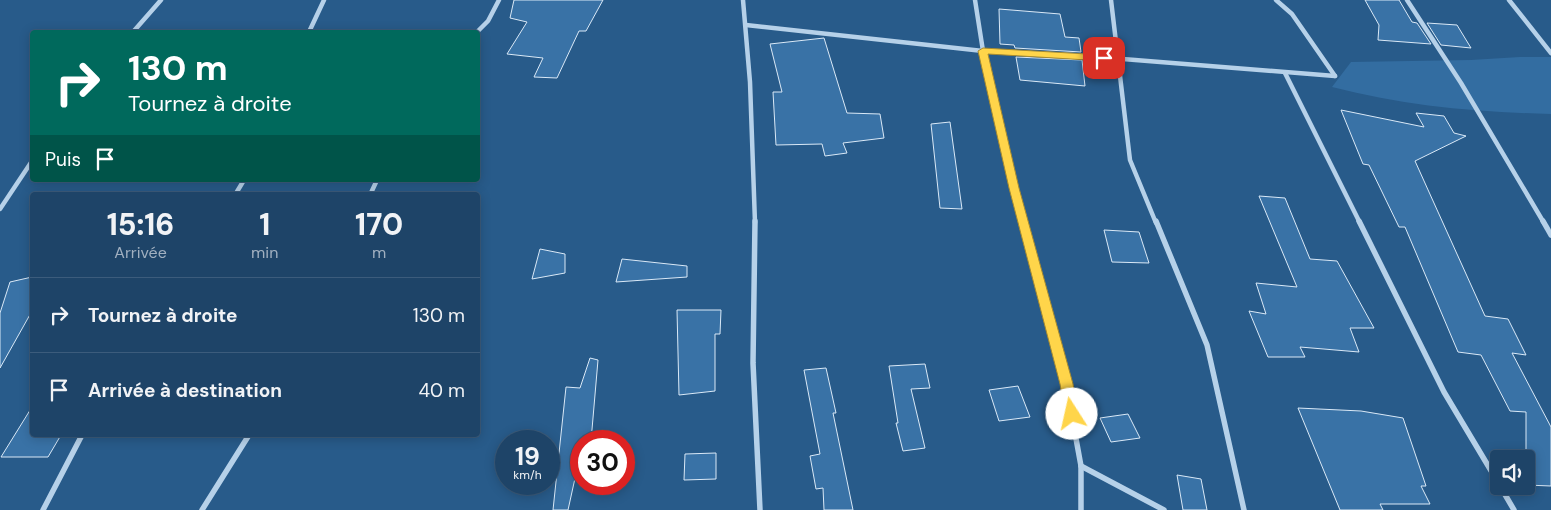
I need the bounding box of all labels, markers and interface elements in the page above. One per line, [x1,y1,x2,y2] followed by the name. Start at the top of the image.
[1083,37,1125,79] pin
[1090,44,1118,72] icon: arrive
[128,45,228,91] text: 130 m
[45,50,110,115] icon: right
[128,89,292,118] text: Tournez à droite
[91,145,119,173] icon: arrive
[45,147,81,172] text: Puis
[107,205,174,244] text: 15:16
[259,205,270,244] text: 1
[355,205,403,244] text: 170
[114,242,167,263] text: Arrivée
[251,242,278,263] text: min
[372,242,386,263] text: m
[45,301,73,329] icon: right
[88,303,238,328] text: Tournez à droite
[413,303,465,328] text: 130 m
[45,376,73,404] icon: arrive
[88,378,282,403] text: Arrivée à destination
[418,378,465,403] text: 40 m
[1045,387,1097,439] position arrow
[570,430,635,495] speed limit sign: 30
[515,440,540,473] text: 19
[1490,450,1535,495] map controls
[1490,450,1535,495] button: sound
[513,467,542,483] text: km/h

